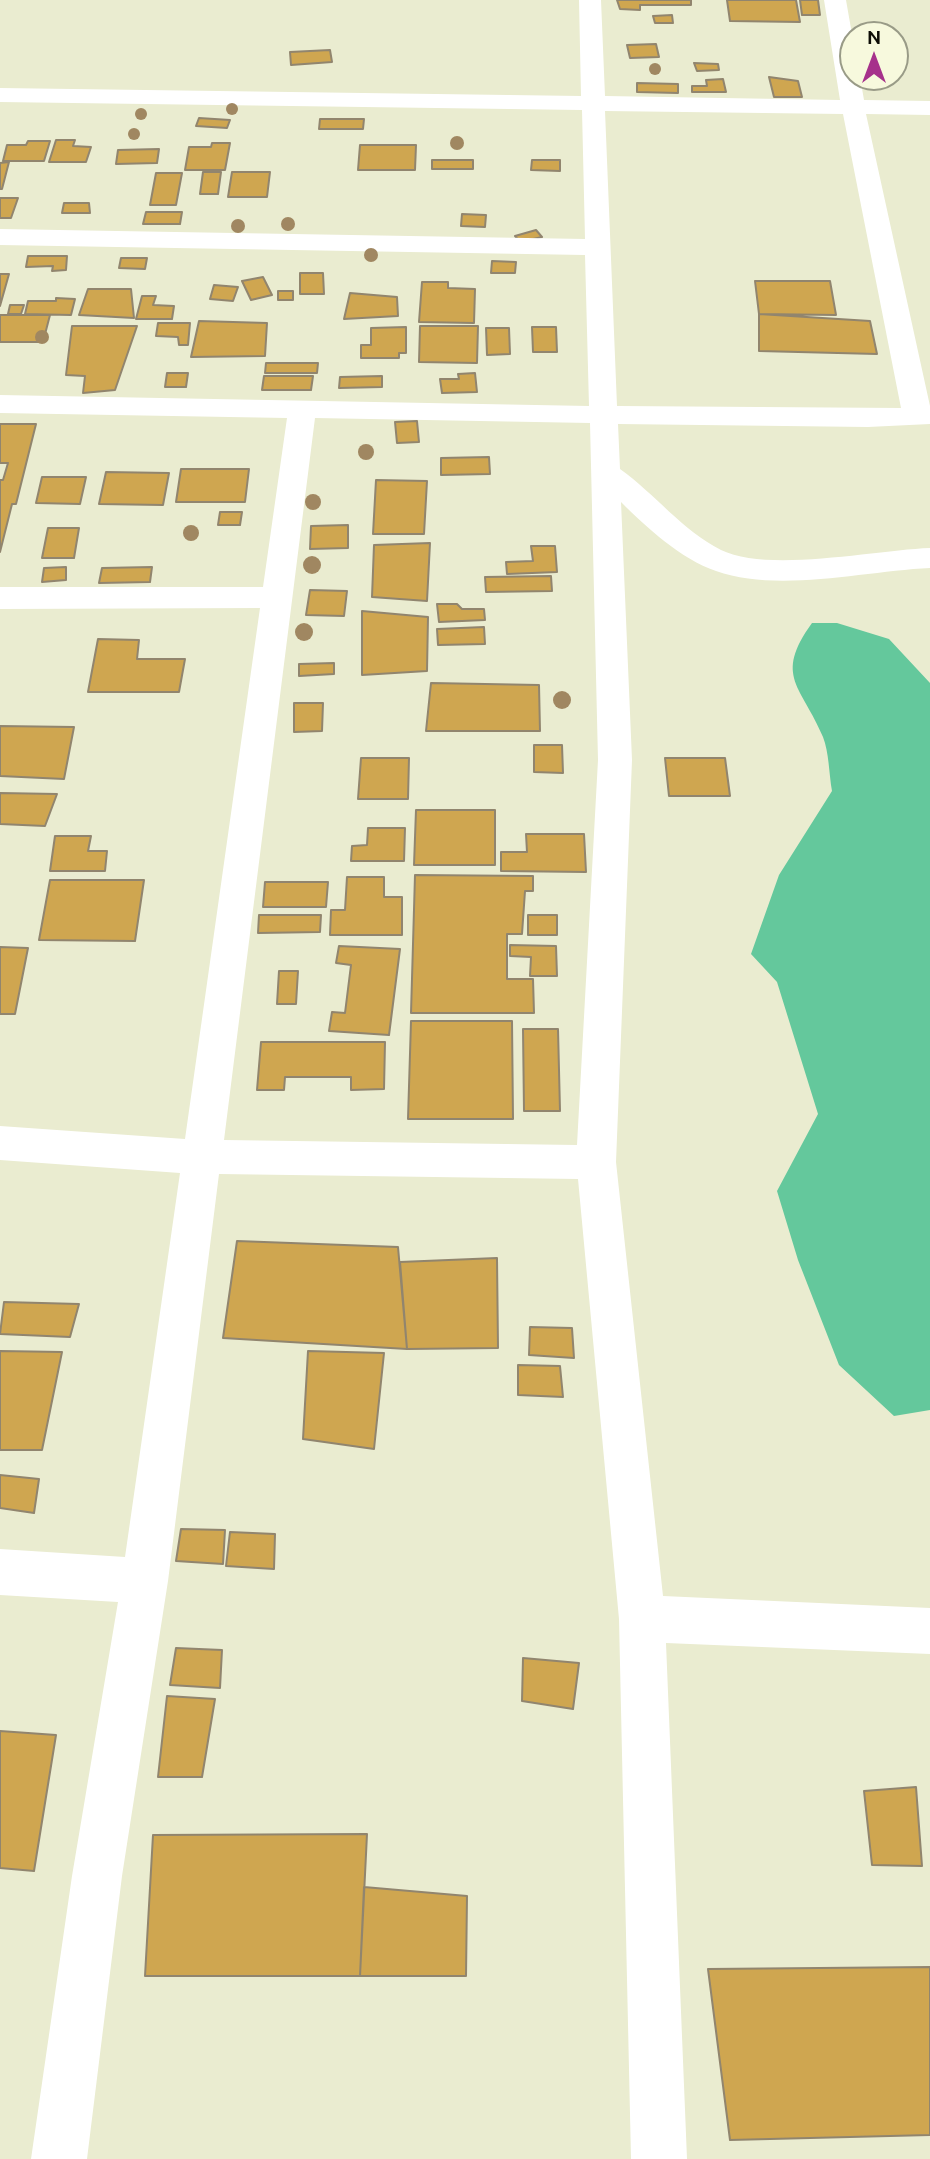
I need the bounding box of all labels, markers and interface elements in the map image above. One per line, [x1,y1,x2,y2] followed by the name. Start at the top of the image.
[839,21,909,91] north arrow
[867,26,881,48] text: N

